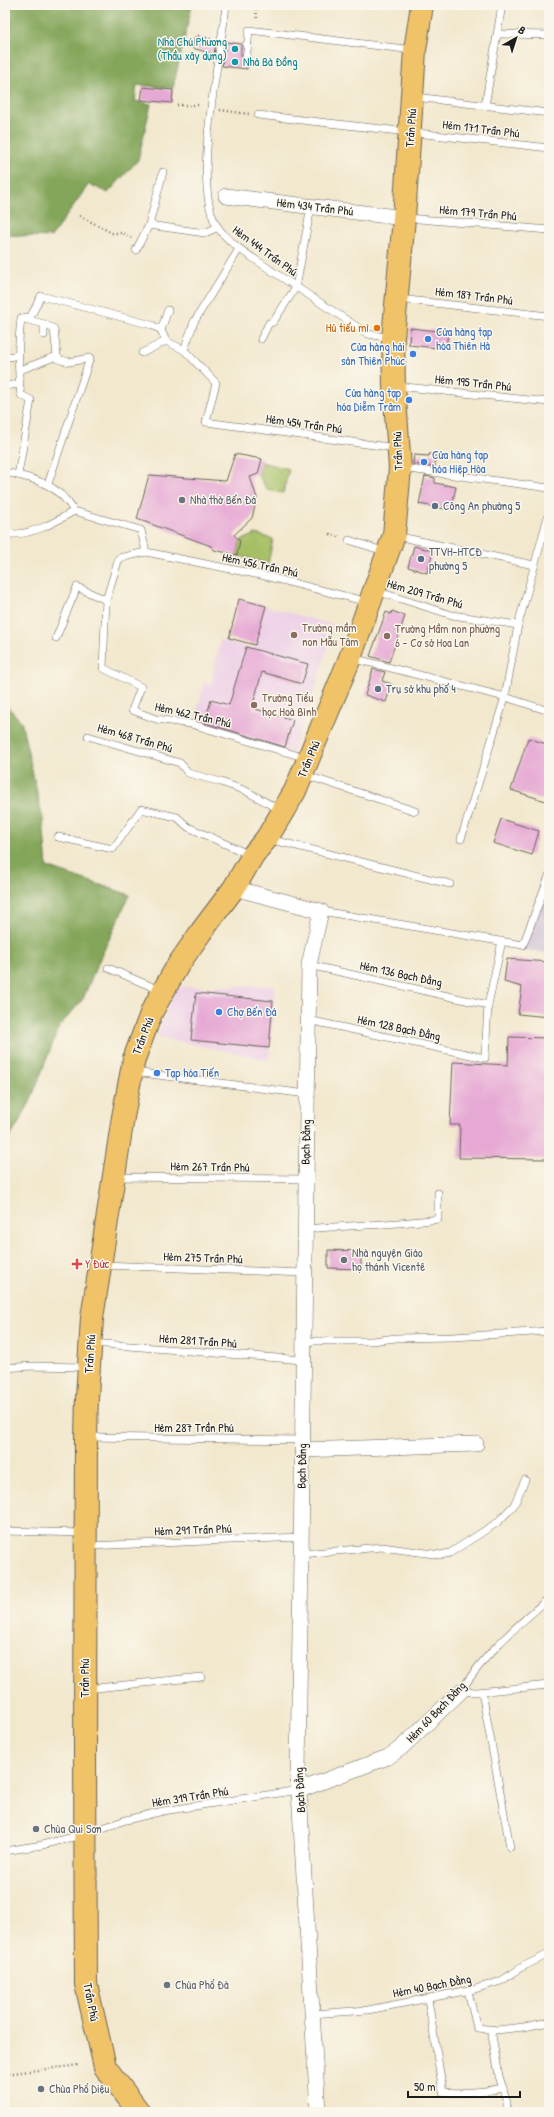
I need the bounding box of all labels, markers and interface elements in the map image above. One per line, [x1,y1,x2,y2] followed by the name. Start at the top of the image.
[496,18,536,58] north arrow
[516,23,529,38] text: B
[158,33,227,64] place label: Nhà Chú Phương (Thầu xây dựng)
[230,44,240,54] marker: Nhà Chú Phương (Thầu xây dựng)
[243,53,298,70] place label: Nhà Bà Đồng
[230,57,240,67] marker: Nhà Bà Đồng
[401,108,420,148] street label: Trần Phú
[442,115,521,142] street label: Hẻm 171 Trần Phú
[276,193,355,220] street label: Hẻm 434 Trần Phú
[439,201,518,224] street label: Hẻm 179 Trần Phú
[229,221,301,280] street label: Hẻm 444 Trần Phú
[434,282,514,309] street label: Hẻm 187 Trần Phú
[326,319,369,336] place label: Hủ tiếu mì
[372,323,382,333] marker: Hủ tiếu mì
[436,323,492,354] place label: Cửa hàng tạp hóa Thiên Hà
[423,334,433,344] marker: Cửa hàng tạp hóa Thiên Hà
[341,338,405,369] place label: Cửa hàng hải sản Thiên Phúc
[408,349,418,359] marker: Cửa hàng hải sản Thiên Phúc
[434,370,512,395] street label: Hẻm 195 Trần Phú
[336,384,401,415] place label: Cửa hàng tạp hóa Diễm Trâm
[404,395,414,405] marker: Cửa hàng tạp hóa Diễm Trâm
[265,410,344,437] street label: Hẻm 454 Trần Phú
[388,431,407,471] street label: Trần Phú
[432,446,488,477] place label: Cửa hàng tạp hóa Hiệp Hòa
[419,457,429,467] marker: Cửa hàng tạp hóa Hiệp Hòa
[190,491,256,508] place label: Nhà thờ Bến Đá
[177,495,187,505] marker: Nhà thờ Bến Đá
[443,497,520,514] place label: Công An phường 5
[430,501,440,511] marker: Công An phường 5
[429,543,482,574] place label: TTVH-HTCĐ phường 5
[221,548,300,581] street label: Hẻm 456 Trần Phú
[416,554,426,564] marker: TTVH-HTCĐ phường 5
[385,575,465,613] street label: Hẻm 209 Trần Phú
[302,619,358,650] place label: Trường mầm non Mẫu Tâm
[395,620,500,651] place label: Trường Mầm non phường 6 - Cơ sở Hoa Lan
[289,630,299,640] marker: Trường mầm non Mẫu Tâm
[382,631,392,641] marker: Trường Mầm non phường 6 - Cơ sở Hoa Lan
[386,680,456,697] place label: Trụ sở khu phố 4
[373,684,383,694] marker: Trụ sở khu phố 4
[262,689,316,720] place label: Trường Tiểu học Hoà Bình
[153,697,233,732] street label: Hẻm 462 Trần Phú
[249,700,259,710] marker: Trường Tiểu học Hoà Bình
[96,719,175,756] street label: Hẻm 468 Trần Phú
[293,737,324,780] street label: Trần Phú
[358,956,444,991] street label: Hẻm 136 Bạch Đằng
[227,1003,277,1020] place label: Chợ Bến Đá
[214,1007,224,1017] marker: Chợ Bến Đá
[356,1010,442,1045] street label: Hẻm 128 Bạch Đằng
[128,1015,157,1057] street label: Trần Phú
[165,1064,219,1081] place label: Tạp hóa Tiến
[152,1068,162,1078] marker: Tạp hóa Tiến
[297,1119,314,1165] street label: Bạch Đằng
[170,1157,250,1176] street label: Hẻm 267 Trần Phú
[352,1244,425,1275] place label: Nhà nguyện Giáo họ thánh Vicentê
[163,1248,243,1267] street label: Hẻm 275 Trần Phú
[85,1255,109,1272] place label: Y Đức
[339,1255,349,1265] marker: Nhà nguyện Giáo họ thánh Vicentê
[72,1259,82,1269] marker: Y Đức
[159,1329,238,1352] street label: Hẻm 281 Trần Phú
[80,1334,99,1374] street label: Trần Phú
[154,1419,234,1436] street label: Hẻm 287 Trần Phú
[293,1443,310,1489] street label: Bạch Đằng
[154,1520,232,1539] street label: Hẻm 291 Trần Phú
[76,1658,93,1697] street label: Trần Phú
[402,1677,469,1746] street label: Hẻm 60 Bạch Đằng
[290,1767,309,1813] street label: Bạch Đằng
[151,1782,229,1811] street label: Hẻm 319 Trần Phú
[44,1820,102,1837] place label: Chùa Qui Sơn
[31,1824,41,1834] marker: Chùa Qui Sơn
[391,1970,472,2001] street label: Hẻm 40 Bạch Đằng
[175,1976,229,1993] place label: Chùa Phổ Đà
[162,1980,172,1990] marker: Chùa Phổ Đà
[79,1981,104,2023] street label: Trần Phú
[408,2073,520,2099] scale bar
[414,2078,435,2095] text: 50 m
[49,2080,109,2097] place label: Chùa Phổ Diệu
[36,2084,46,2094] marker: Chùa Phổ Diệu

